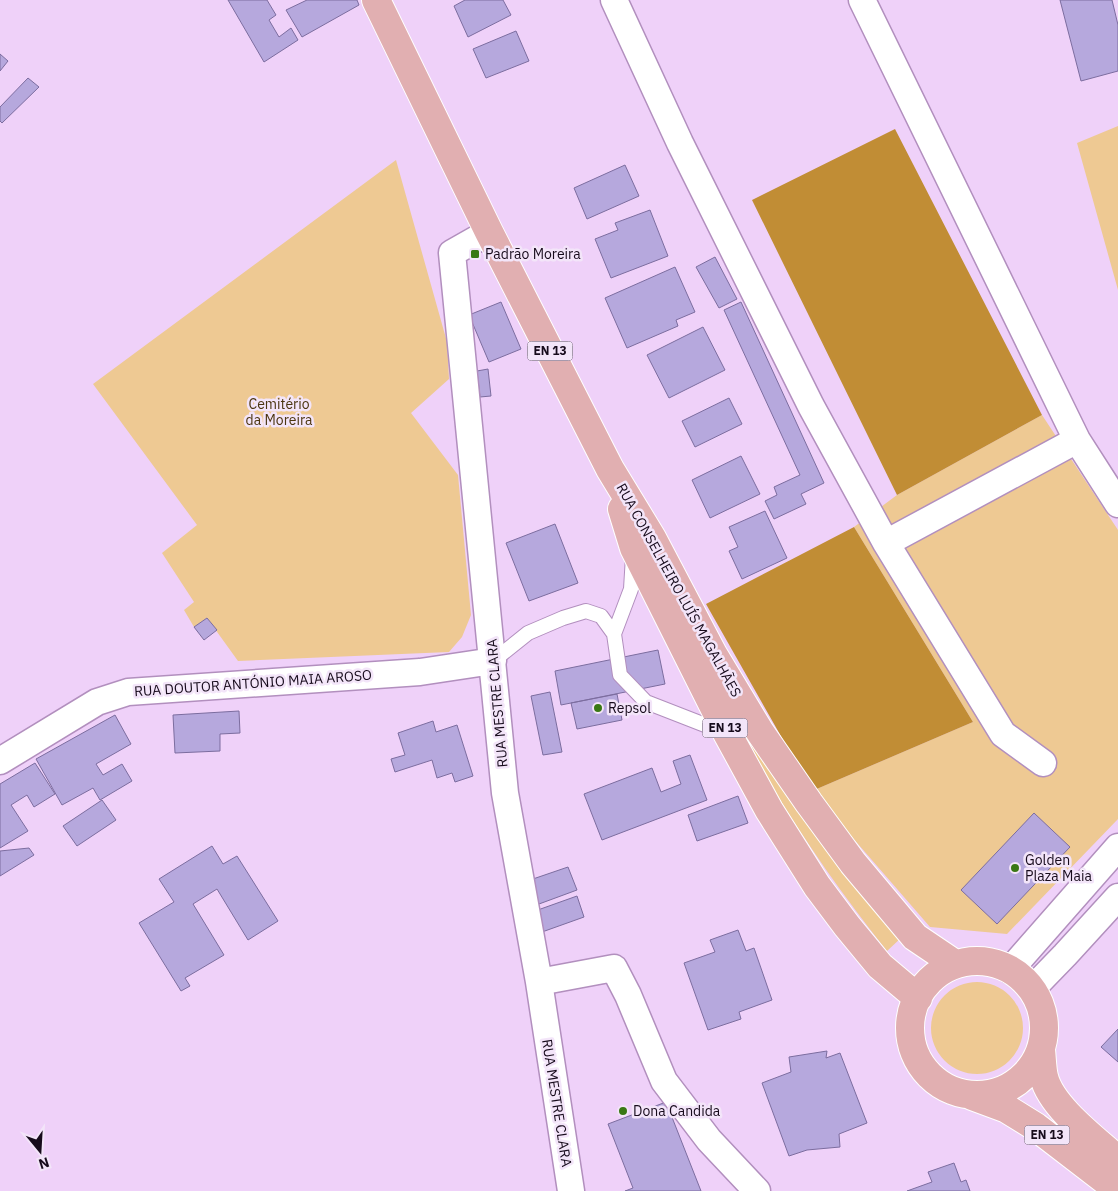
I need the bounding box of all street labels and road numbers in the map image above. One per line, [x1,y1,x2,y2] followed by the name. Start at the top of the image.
[528,342,572,361] road number: EN 13
[612,479,746,700] street label: RUA CONSELHEIRO LUÍS MAGALHÃES
[482,638,512,768] street label: RUA MESTRE CLARA
[133,665,373,700] street label: RUA DOUTOR ANTÓNIO MAIA AROSO
[702,718,748,738] road number: EN 13
[538,1038,576,1168] street label: RUA MESTRE CLARA
[1024,1126,1070,1144] road number: EN 13

